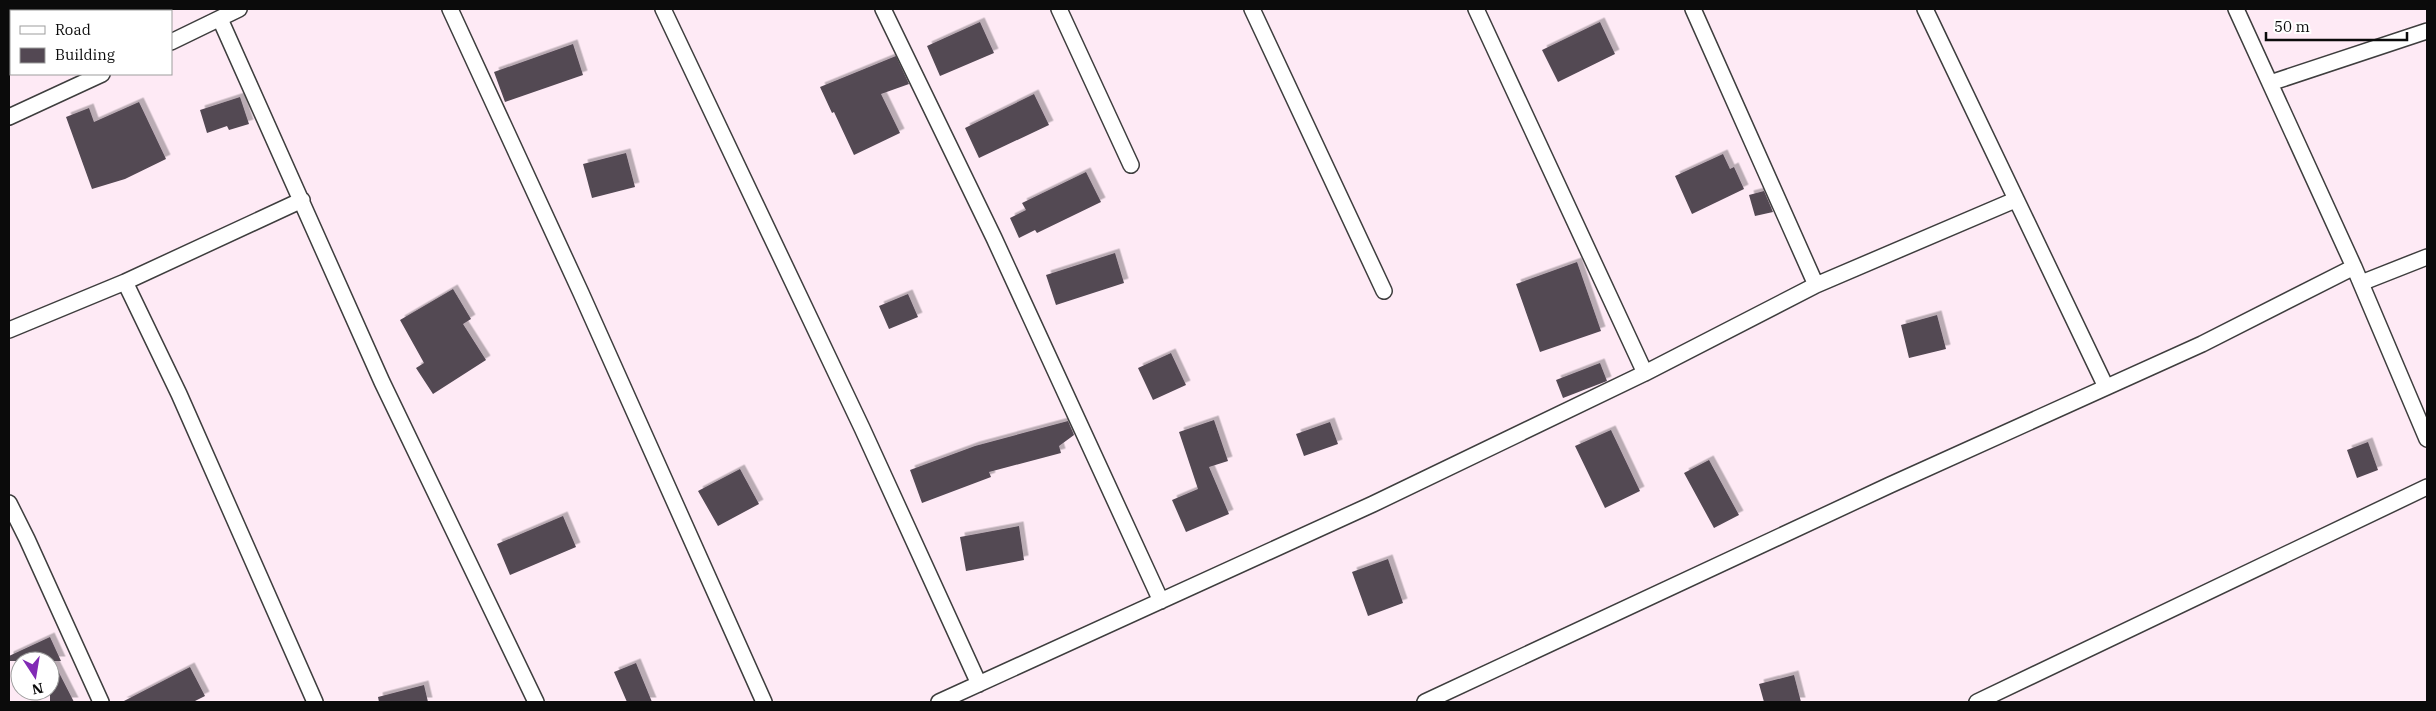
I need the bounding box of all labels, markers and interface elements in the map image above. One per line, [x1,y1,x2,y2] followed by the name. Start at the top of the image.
[10,10,172,75] legend
[2266,10,2407,42] scale bar
[2274,17,2310,36] text: 50 m
[55,20,91,39] text: Road
[55,45,115,64] text: Building
[10,651,60,701] north arrow
[30,679,45,699] text: N

